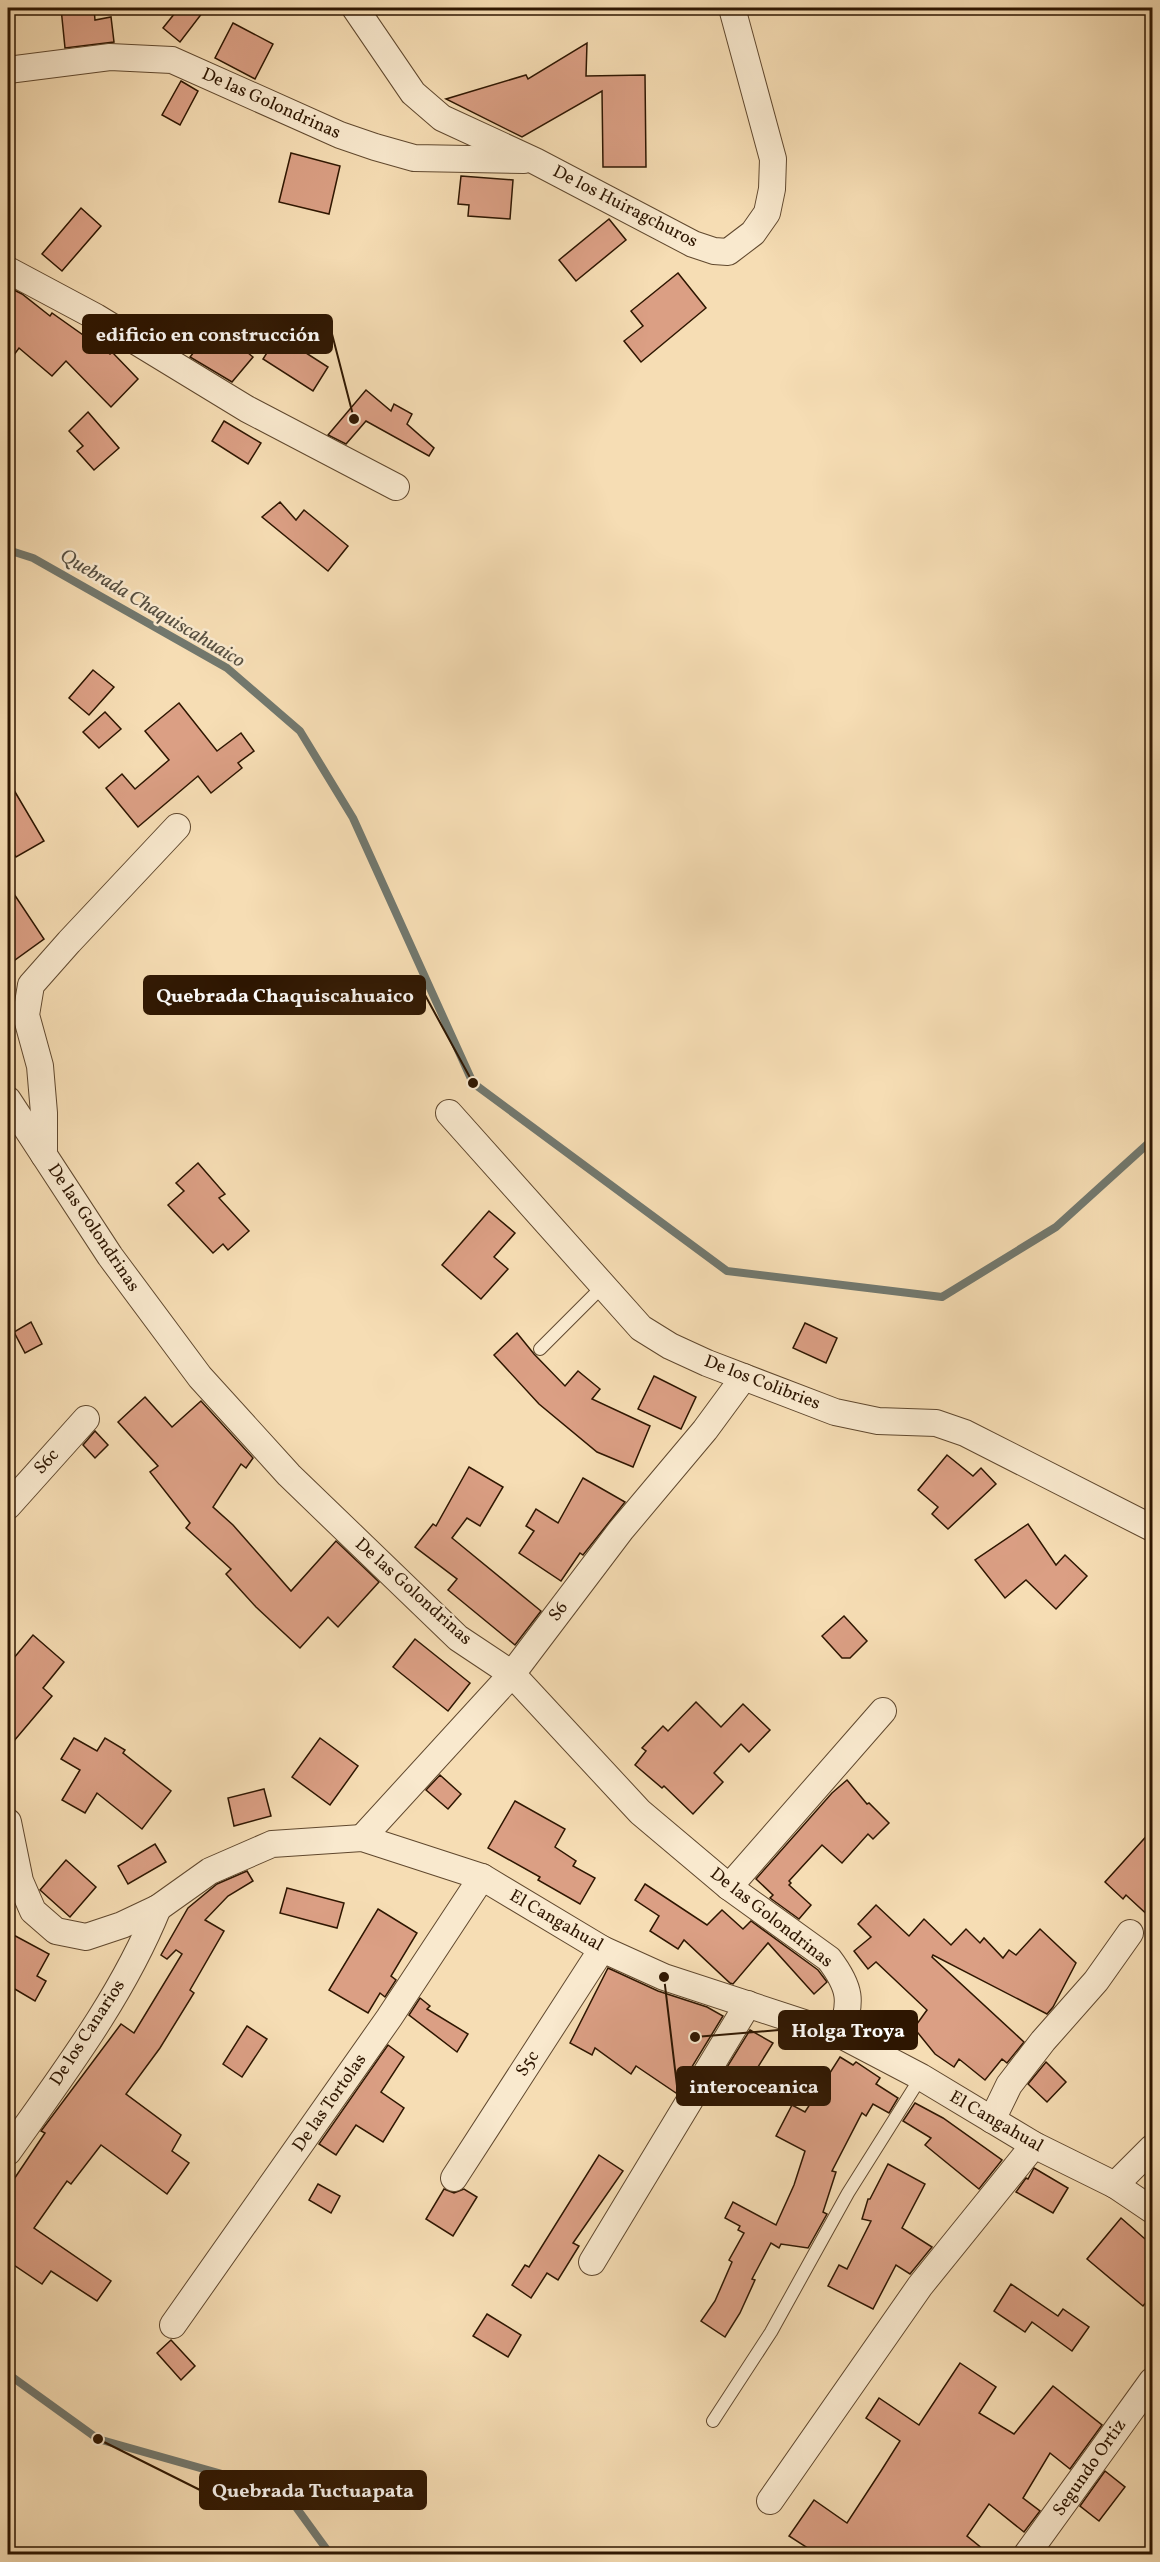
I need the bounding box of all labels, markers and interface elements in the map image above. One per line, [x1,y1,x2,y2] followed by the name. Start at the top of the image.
[198,62,344,146] street label: De las Golondrinas
[548,160,702,254] street label: De los Huiragchuros
[83,315,332,353] callout: edificio en construcción
[96,322,320,350] text: edificio en construcción
[54,543,250,675] water label: Quebrada Chaquiscahuaico
[144,976,425,1014] callout: Quebrada Chaquiscahuaico
[156,983,414,1011] text: Quebrada Chaquiscahuaico
[41,1159,145,1297] street label: De las Golondrinas
[700,1349,824,1417] street label: De los Colibries
[29,1444,65,1480] street label: S6c
[349,1533,477,1651] street label: De las Golondrinas
[543,1597,575,1627] street label: S6
[704,1862,838,1974] street label: De las Golondrinas
[504,1884,608,1958] street label: El Cangahual
[44,1975,132,2091] street label: De los Canarios
[779,2011,917,2049] callout: Holga Troya
[791,2018,905,2046] text: Holga Troya
[510,2046,546,2082] street label: S5c
[287,2049,373,2157] street label: De las Tortolas
[677,2067,830,2105] callout: interoceanica
[689,2074,819,2102] text: interoceanica
[944,2085,1048,2159] street label: El Cangahual
[1047,2414,1133,2522] street label: Segundo Ortiz
[200,2471,426,2509] callout: Quebrada Tuctuapata
[212,2478,414,2506] text: Quebrada Tuctuapata

